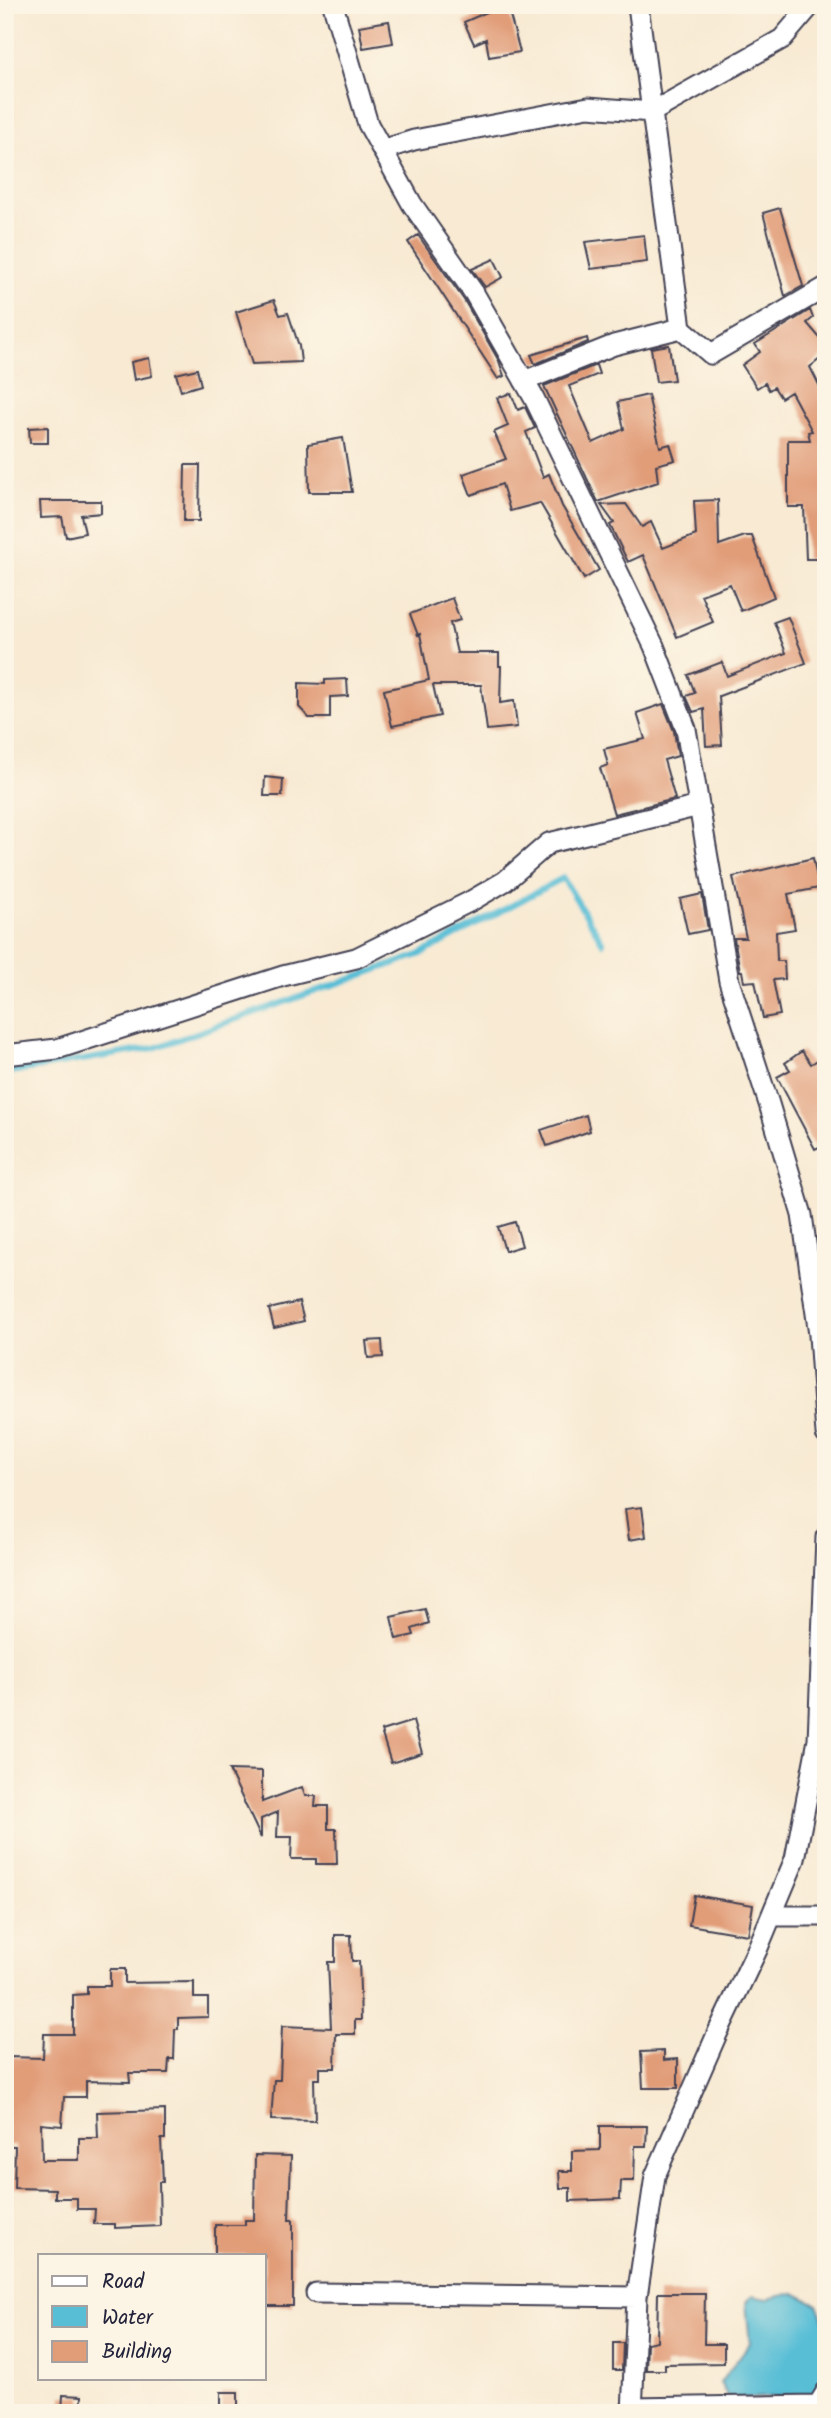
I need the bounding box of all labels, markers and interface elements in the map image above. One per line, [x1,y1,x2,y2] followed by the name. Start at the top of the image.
[38,2254,266,2380] legend
[102,2266,145,2299] text: Road
[102,2302,154,2335] text: Water
[102,2336,172,2369] text: Building

